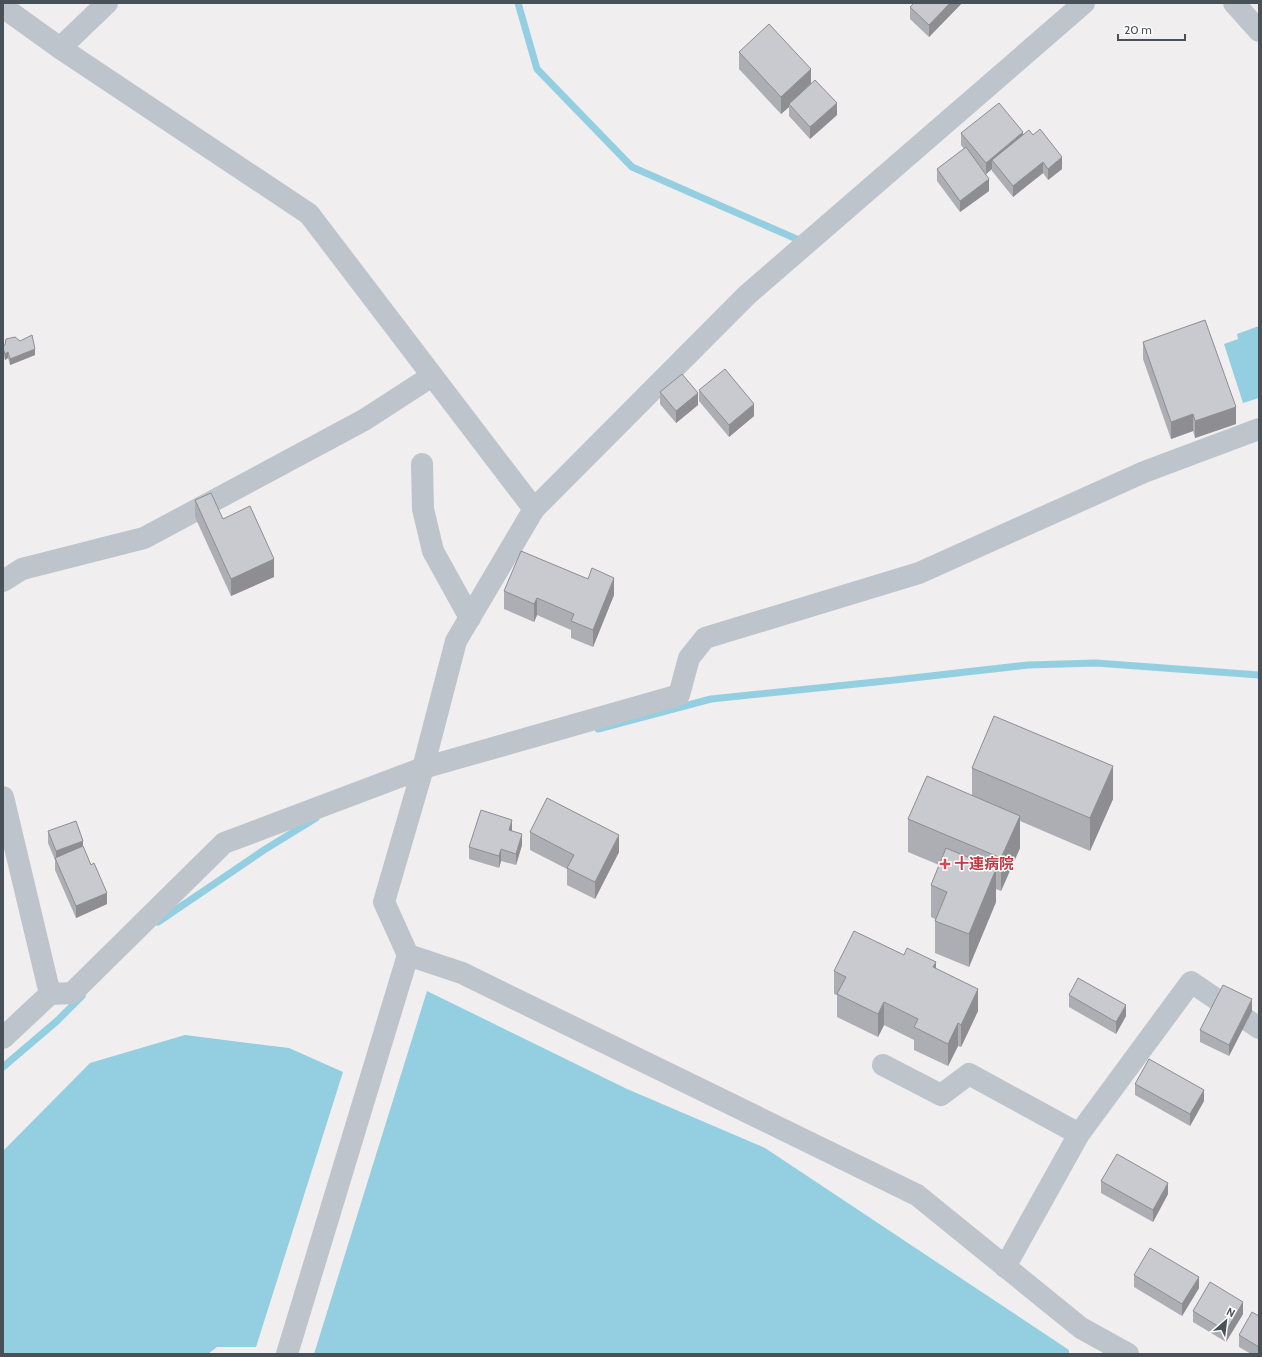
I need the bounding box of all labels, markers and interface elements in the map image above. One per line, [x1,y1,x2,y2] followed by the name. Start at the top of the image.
[1118,16,1185,42] scale bar
[1124,22,1152,37] text: 20 m
[954,855,1014,873] place label: 十連病院
[939,858,951,870] marker: 十連病院
[1206,1301,1246,1341] north arrow
[1224,1304,1237,1320] text: N

